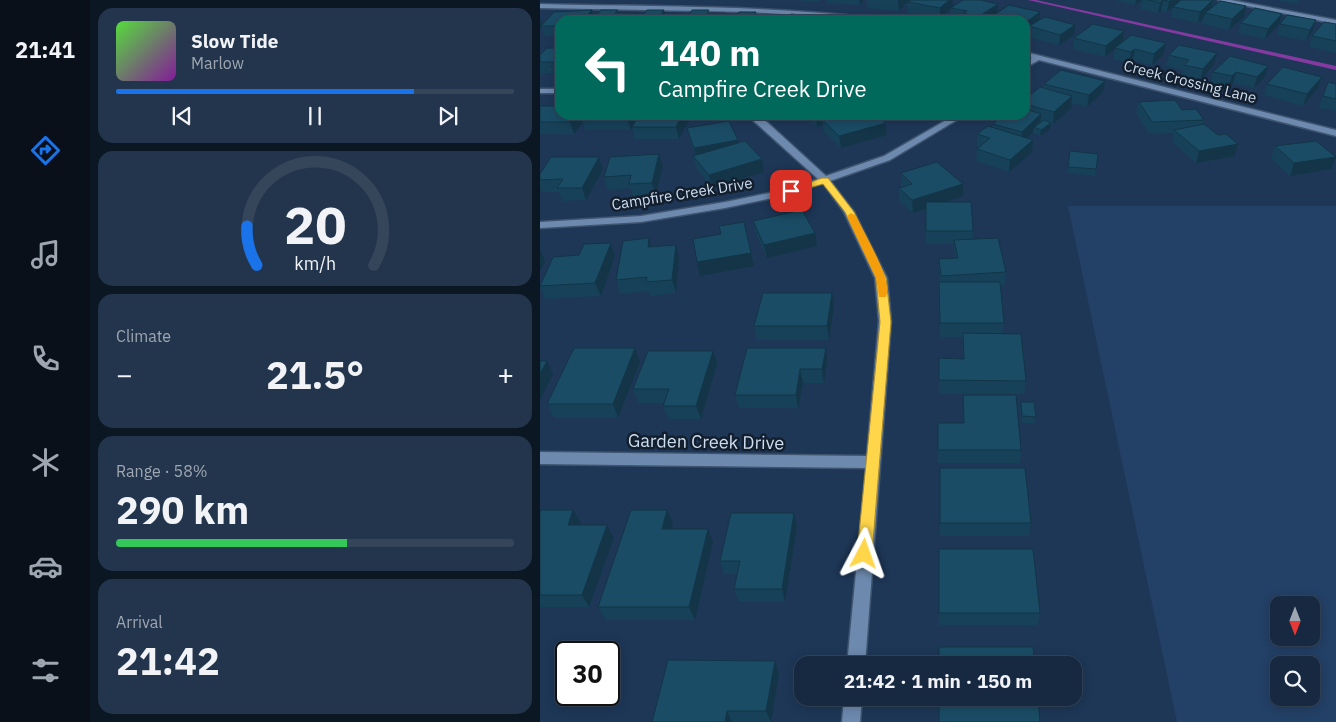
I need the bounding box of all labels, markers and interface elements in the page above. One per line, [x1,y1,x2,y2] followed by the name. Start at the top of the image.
[191,29,278,53] text: Slow Tide
[658,30,761,76] text: 140 m
[15,35,75,64] text: 21:41
[575,35,640,100] icon: left
[191,53,244,73] text: Marlow
[1122,56,1259,107] street label: Creek Crossing Lane
[658,74,867,103] text: Campfire Creek Drive
[168,102,196,130] icon: previous
[301,102,329,130] icon: pause
[434,102,462,130] icon: next
[28,133,63,168] icon: directions
[770,170,812,212] pin
[610,173,754,214] street label: Campfire Creek Drive
[777,177,805,205] icon: arrive
[284,191,346,258] text: 20
[28,237,63,272] icon: music
[294,252,336,275] text: km/h
[116,326,171,346] text: Climate
[28,341,63,376] icon: phone
[266,350,364,399] text: 21.5°
[116,356,133,393] text: −
[497,356,514,393] text: +
[628,429,785,454] street label: Garden Creek Drive
[28,445,63,480] icon: climate
[116,461,208,481] text: Range · 58%
[116,485,249,534] text: 290 km
[837,527,889,579] position arrow
[28,549,63,584] icon: car
[1270,596,1320,646] north arrow
[1270,596,1320,706] map controls
[116,612,163,632] text: Arrival
[116,636,220,685] text: 21:42
[555,641,620,706] speed limit sign: 30
[28,653,63,688] icon: filters
[1270,656,1320,706] button: search
[844,669,1032,693] text: 21:42 · 1 min · 150 m

